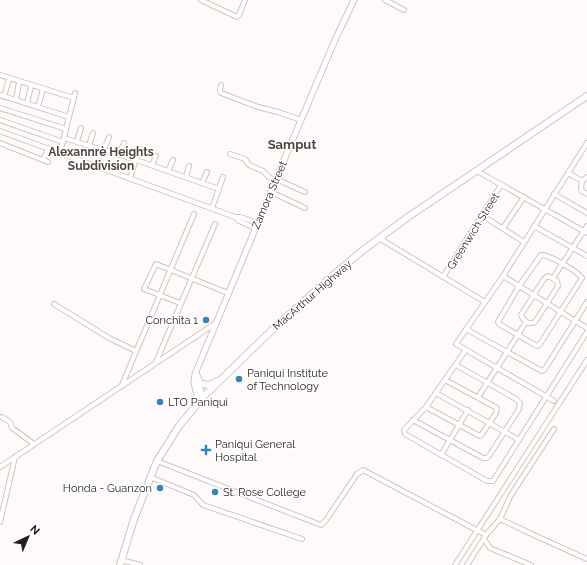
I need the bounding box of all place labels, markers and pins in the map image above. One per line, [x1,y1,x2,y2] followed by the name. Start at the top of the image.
[145,314,198,327] place label: Conchita 1
[201,315,211,325] marker: Conchita 1
[247,367,328,393] place label: Paniqui Institute of Technology
[234,374,244,384] marker: Paniqui Institute of Technology
[168,396,228,409] place label: LTO Paniqui
[155,397,165,407] marker: LTO Paniqui
[215,438,295,464] place label: Paniqui General Hospital
[200,444,212,456] marker: Paniqui General Hospital
[63,482,152,495] place label: Honda - Guanzon
[155,483,165,493] marker: Honda - Guanzon
[223,486,307,499] place label: St. Rose College
[210,487,220,497] marker: St. Rose College

